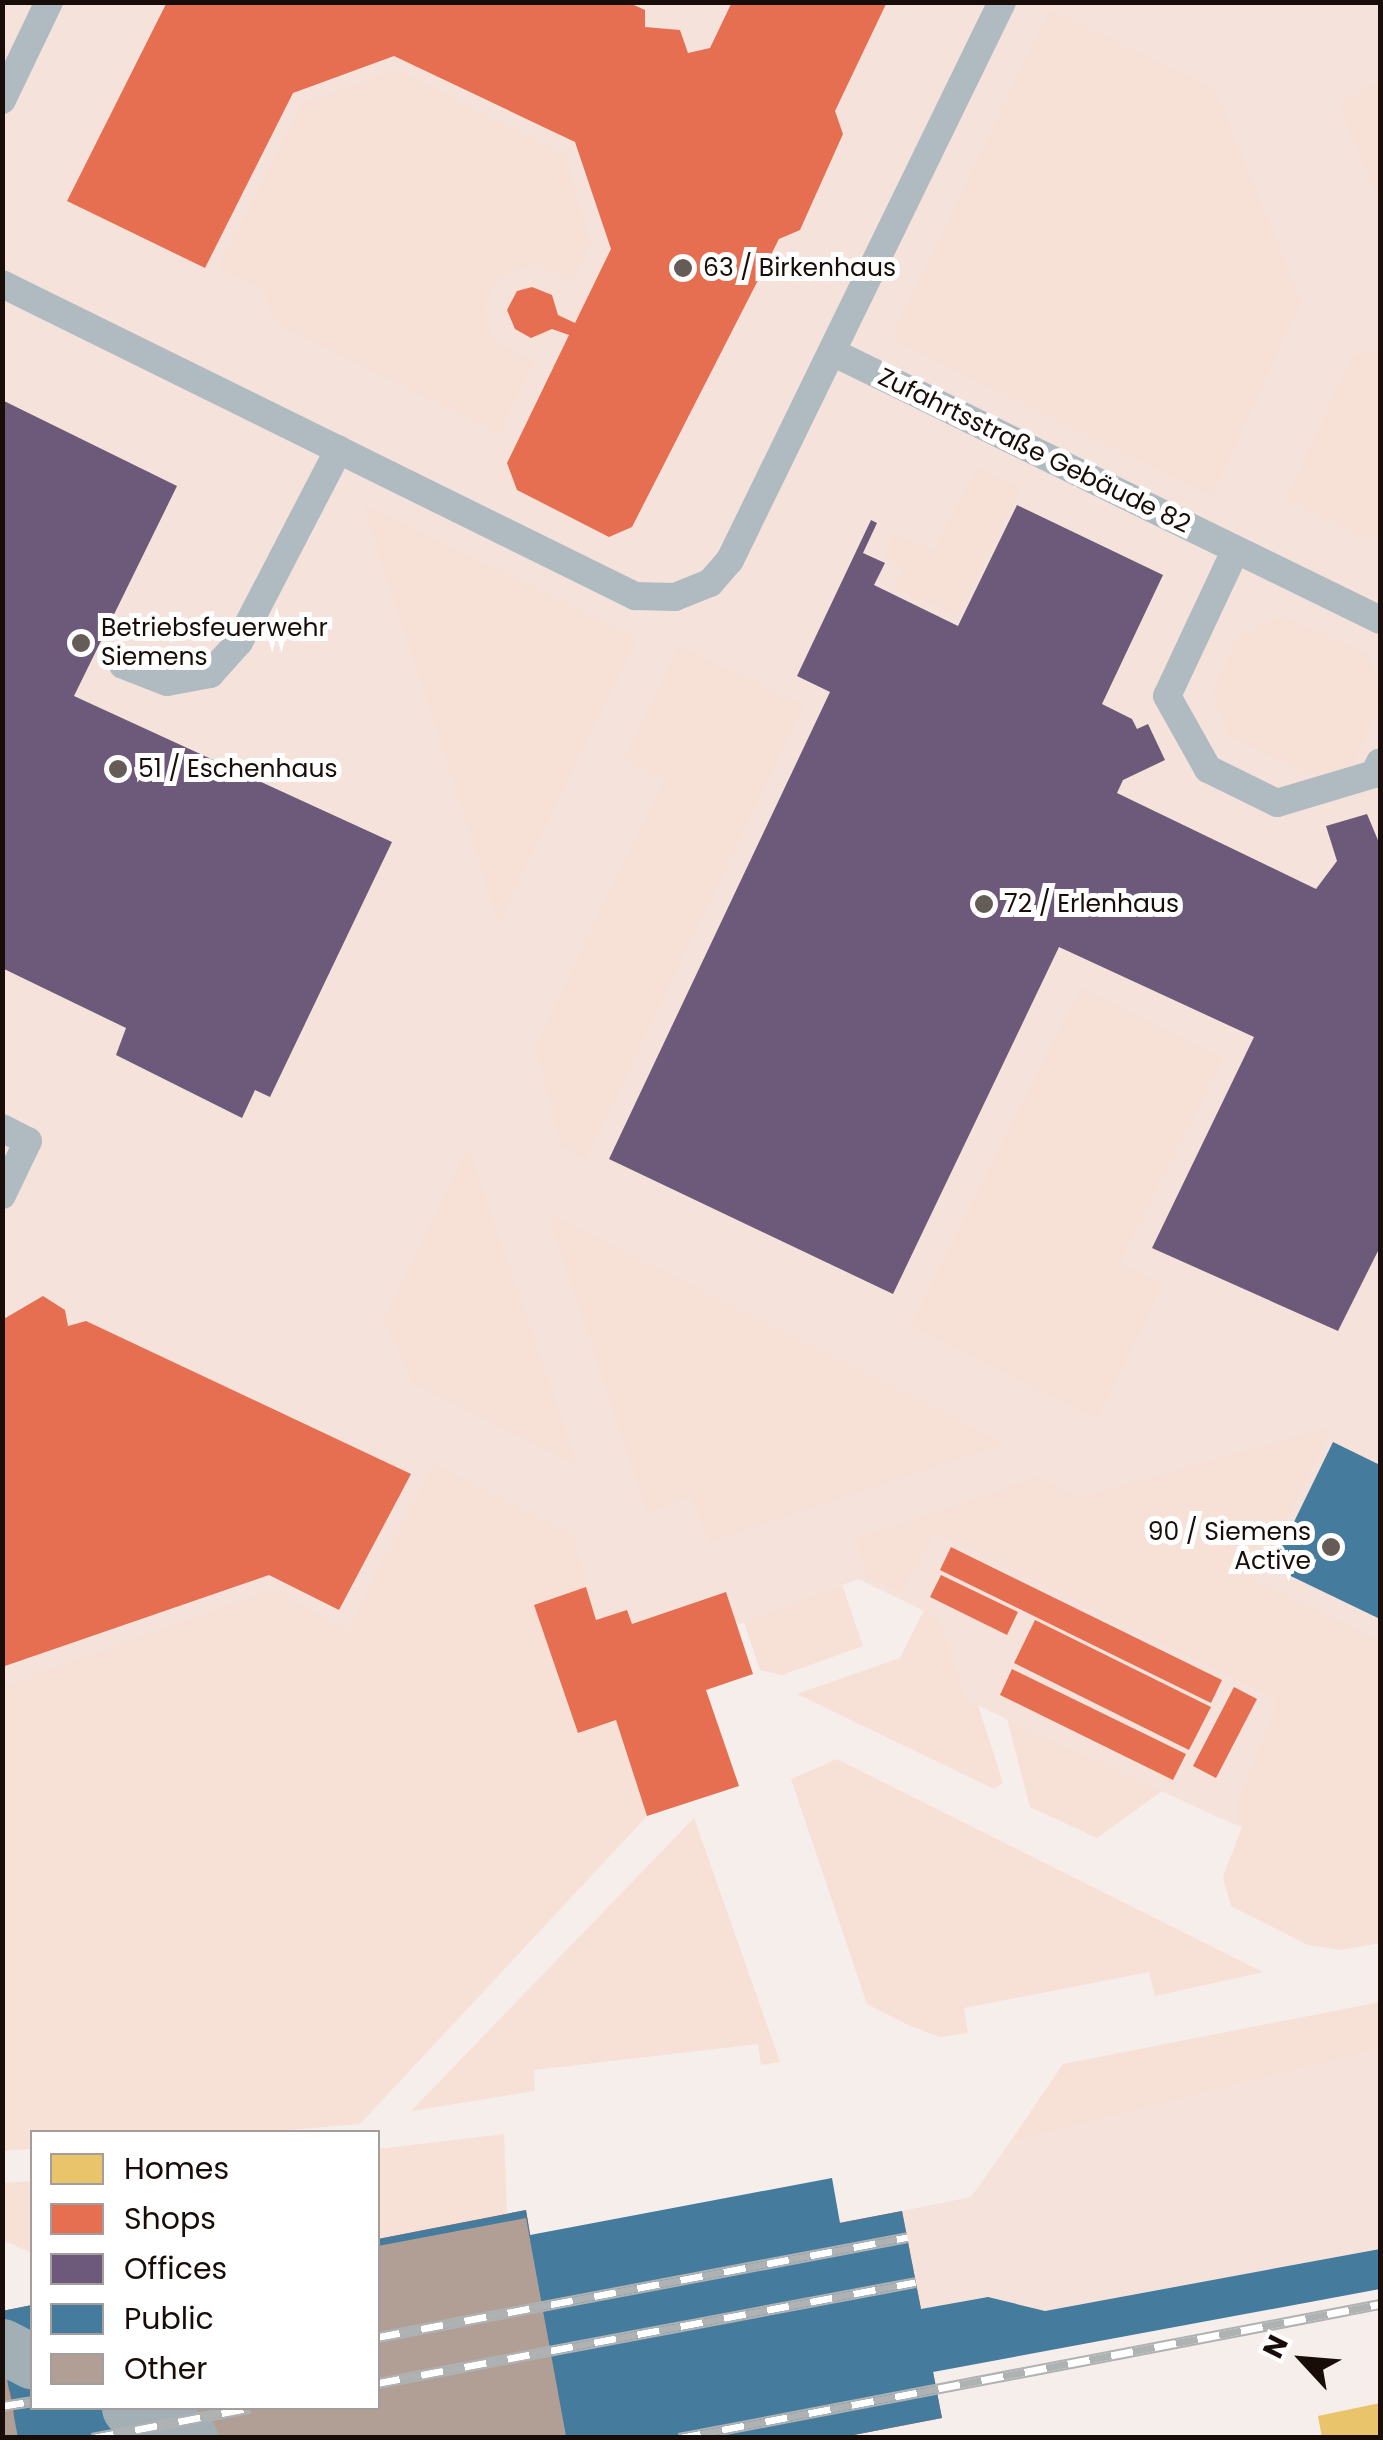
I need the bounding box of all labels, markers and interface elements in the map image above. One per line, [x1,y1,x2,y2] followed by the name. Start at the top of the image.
[703,253,896,283] place label: 63 / Birkenhaus
[672,257,694,279] marker: 63 / Birkenhaus
[873,362,1195,540] street label: Zufahrtsstraße Gebäude 82
[101,614,328,673] place label: Betriebsfeuerwehr Siemens
[70,632,92,654] marker: Betriebsfeuerwehr Siemens
[138,754,337,784] place label: 51 / Eschenhaus
[107,758,129,780] marker: 51 / Eschenhaus
[1004,889,1179,919] place label: 72 / Erlenhaus
[973,893,995,915] marker: 72 / Erlenhaus
[1148,1518,1311,1577] place label: 90 / Siemens Active
[1320,1536,1342,1558] marker: 90 / Siemens Active
[30,2130,380,2410] legend
[124,2147,229,2190] text: Homes
[124,2197,216,2240] text: Shops
[124,2247,227,2290] text: Offices
[124,2297,214,2340] text: Public
[1253,2310,1353,2410] north arrow
[1253,2329,1298,2365] text: N
[124,2347,208,2390] text: Other

